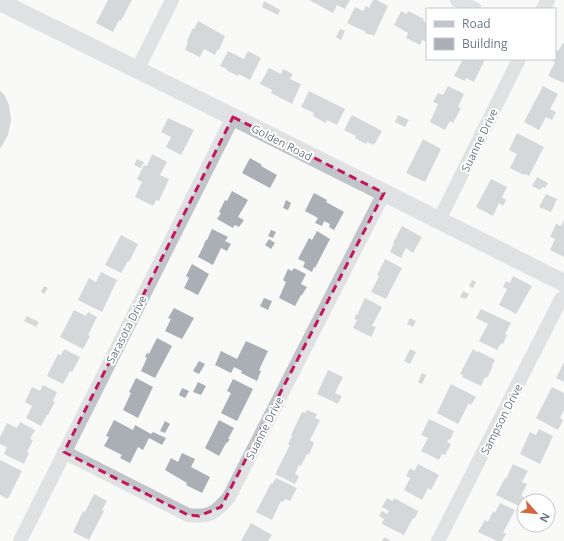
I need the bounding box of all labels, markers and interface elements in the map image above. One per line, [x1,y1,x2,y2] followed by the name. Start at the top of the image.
[426,8,556,60] legend
[462,15,491,32] text: Road
[462,35,508,52] text: Building
[457,106,501,174] street label: Suanne Drive
[249,120,315,164] street label: Golden Road
[102,292,150,366] street label: Sarasota Drive
[477,381,525,457] street label: Sampson Drive
[242,394,286,462] street label: Suanne Drive
[516,493,556,533] north arrow
[537,510,554,525] text: N

